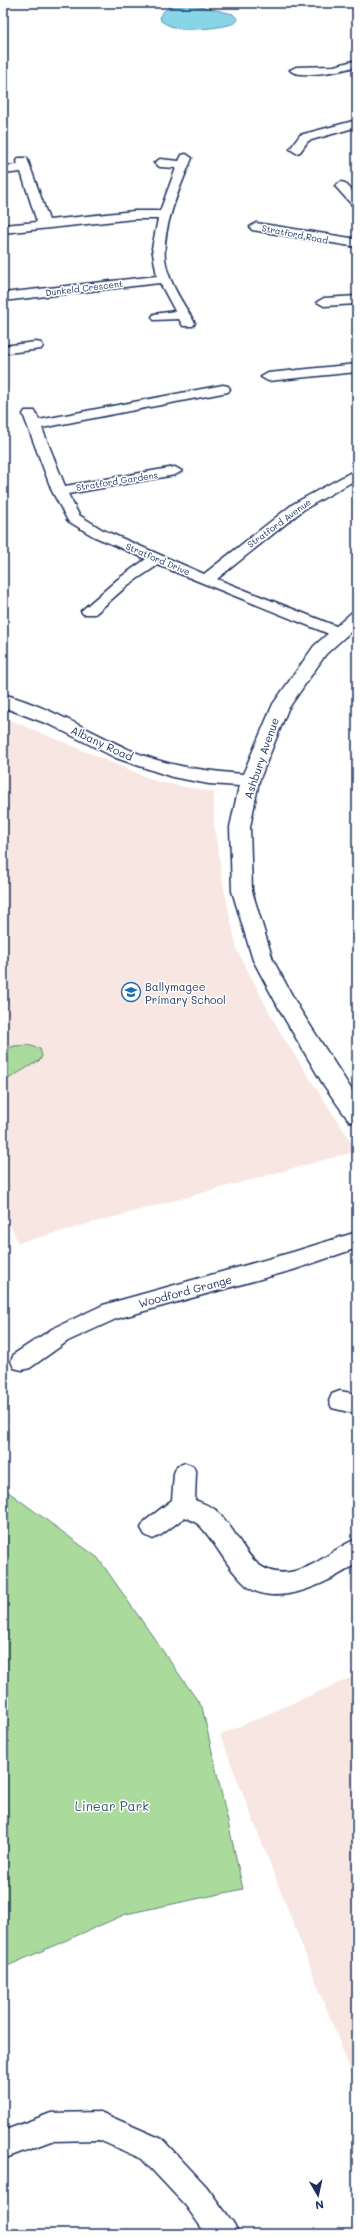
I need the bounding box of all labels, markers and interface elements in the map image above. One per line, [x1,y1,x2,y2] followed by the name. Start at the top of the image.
[261,222,329,246] street label: Stratford Road
[45,278,123,298] street label: Dunkeld Crescent
[75,469,159,493] street label: Stratford Gardens
[245,496,313,550] street label: Stratford Avenue
[124,540,192,578] street label: Stratford Drive
[240,715,282,801] street label: Ashbury Avenue
[68,722,136,764] street label: Albany Road
[145,979,226,1007] place label: Ballymagee Primary School
[120,981,142,1003] school or university icon: Ballymagee Primary School
[137,1271,234,1311] street label: Woodford Grange
[75,1797,149,1814] park label: Linear Park
[298,2175,338,2215] north arrow
[314,2197,325,2213] text: N

